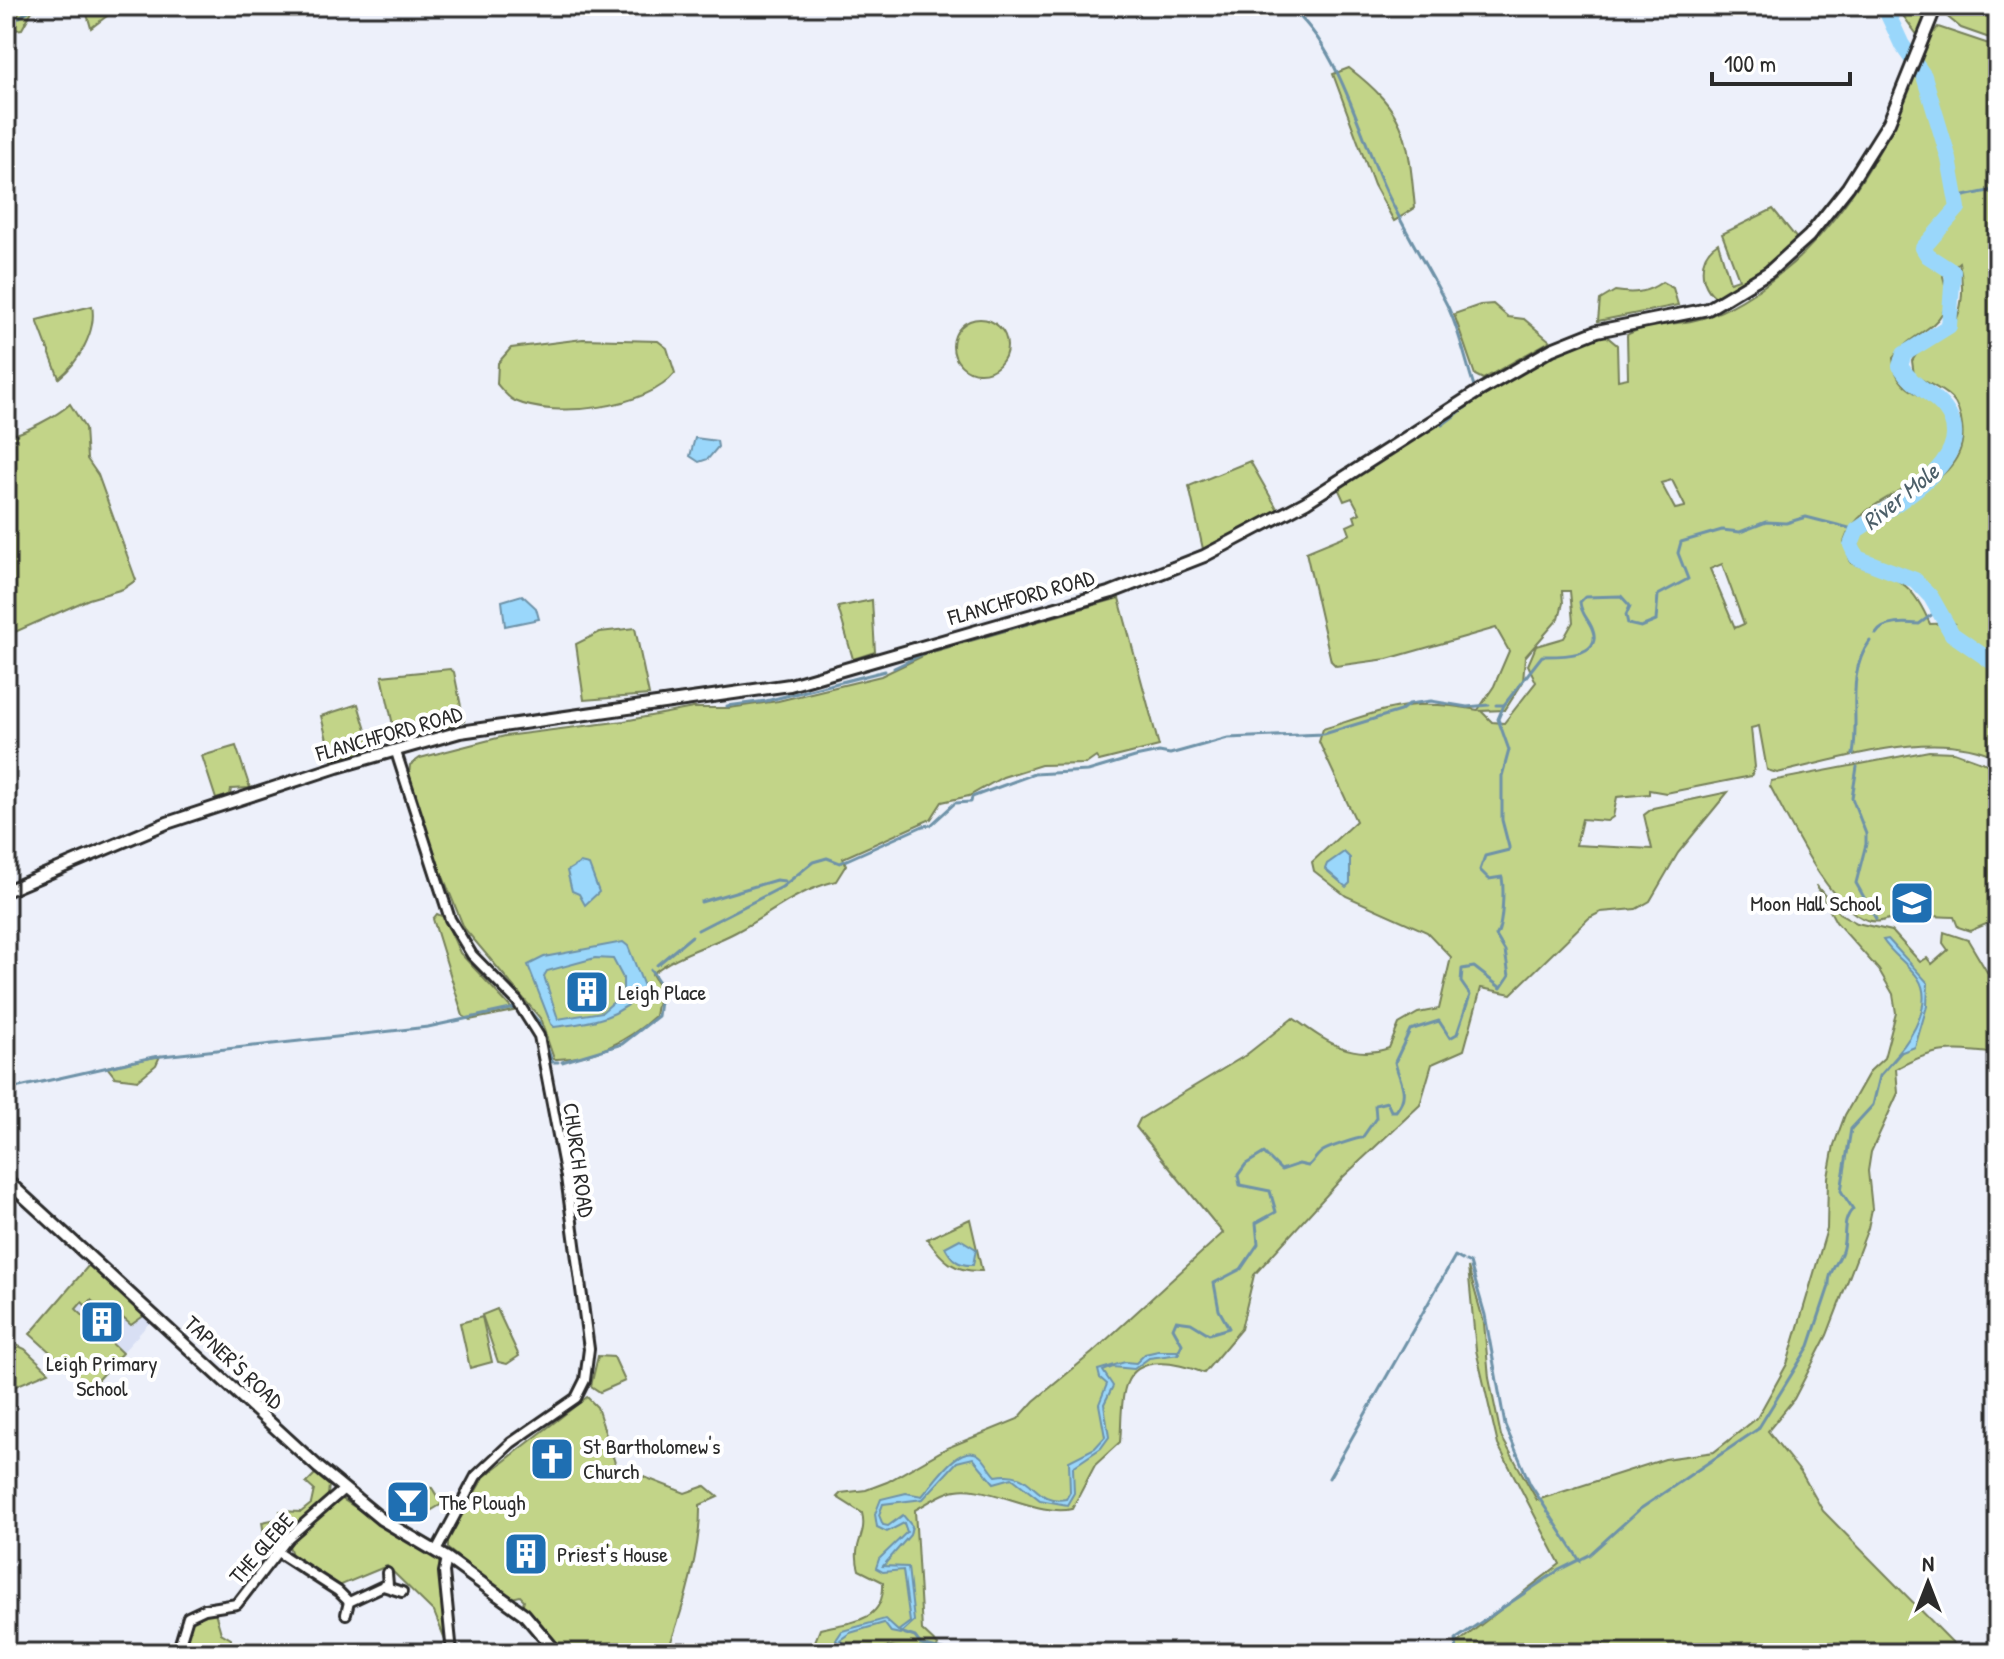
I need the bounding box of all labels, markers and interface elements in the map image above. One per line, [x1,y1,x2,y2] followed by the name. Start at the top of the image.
[1712,36,1850,86] scale bar
[1724,47,1776,79] text: 100 m
[1855,454,1946,537] water label: River Mole
[944,562,1098,632] street label: FLANCHFORD ROAD
[312,698,466,768] street label: FLANCHFORD ROAD
[1888,879,1936,927] school or university icon: Moon Hall School
[1750,888,1881,918] place label: Moon Hall School
[563,968,611,1016] building icon: Leigh Place
[618,977,707,1007] place label: Leigh Place
[556,1101,602,1220] street label: CHURCH ROAD
[78,1298,126,1346] building icon: Leigh Primary School
[178,1308,290,1416] street label: TAPNER'S ROAD
[46,1348,158,1403] place label: Leigh Primary School
[583,1431,720,1486] place label: St Bartholomew's Church
[528,1435,576,1483] church icon: St Bartholomew's Church
[384,1478,432,1526] bar icon: The Plough
[439,1487,525,1517] place label: The Plough
[222,1506,300,1590] street label: THE GLEBE
[502,1530,550,1578] building icon: Priest's House
[557,1539,668,1569] place label: Priest's House
[1888,1543,1968,1623] north arrow
[1922,1548,1934,1578] text: N

